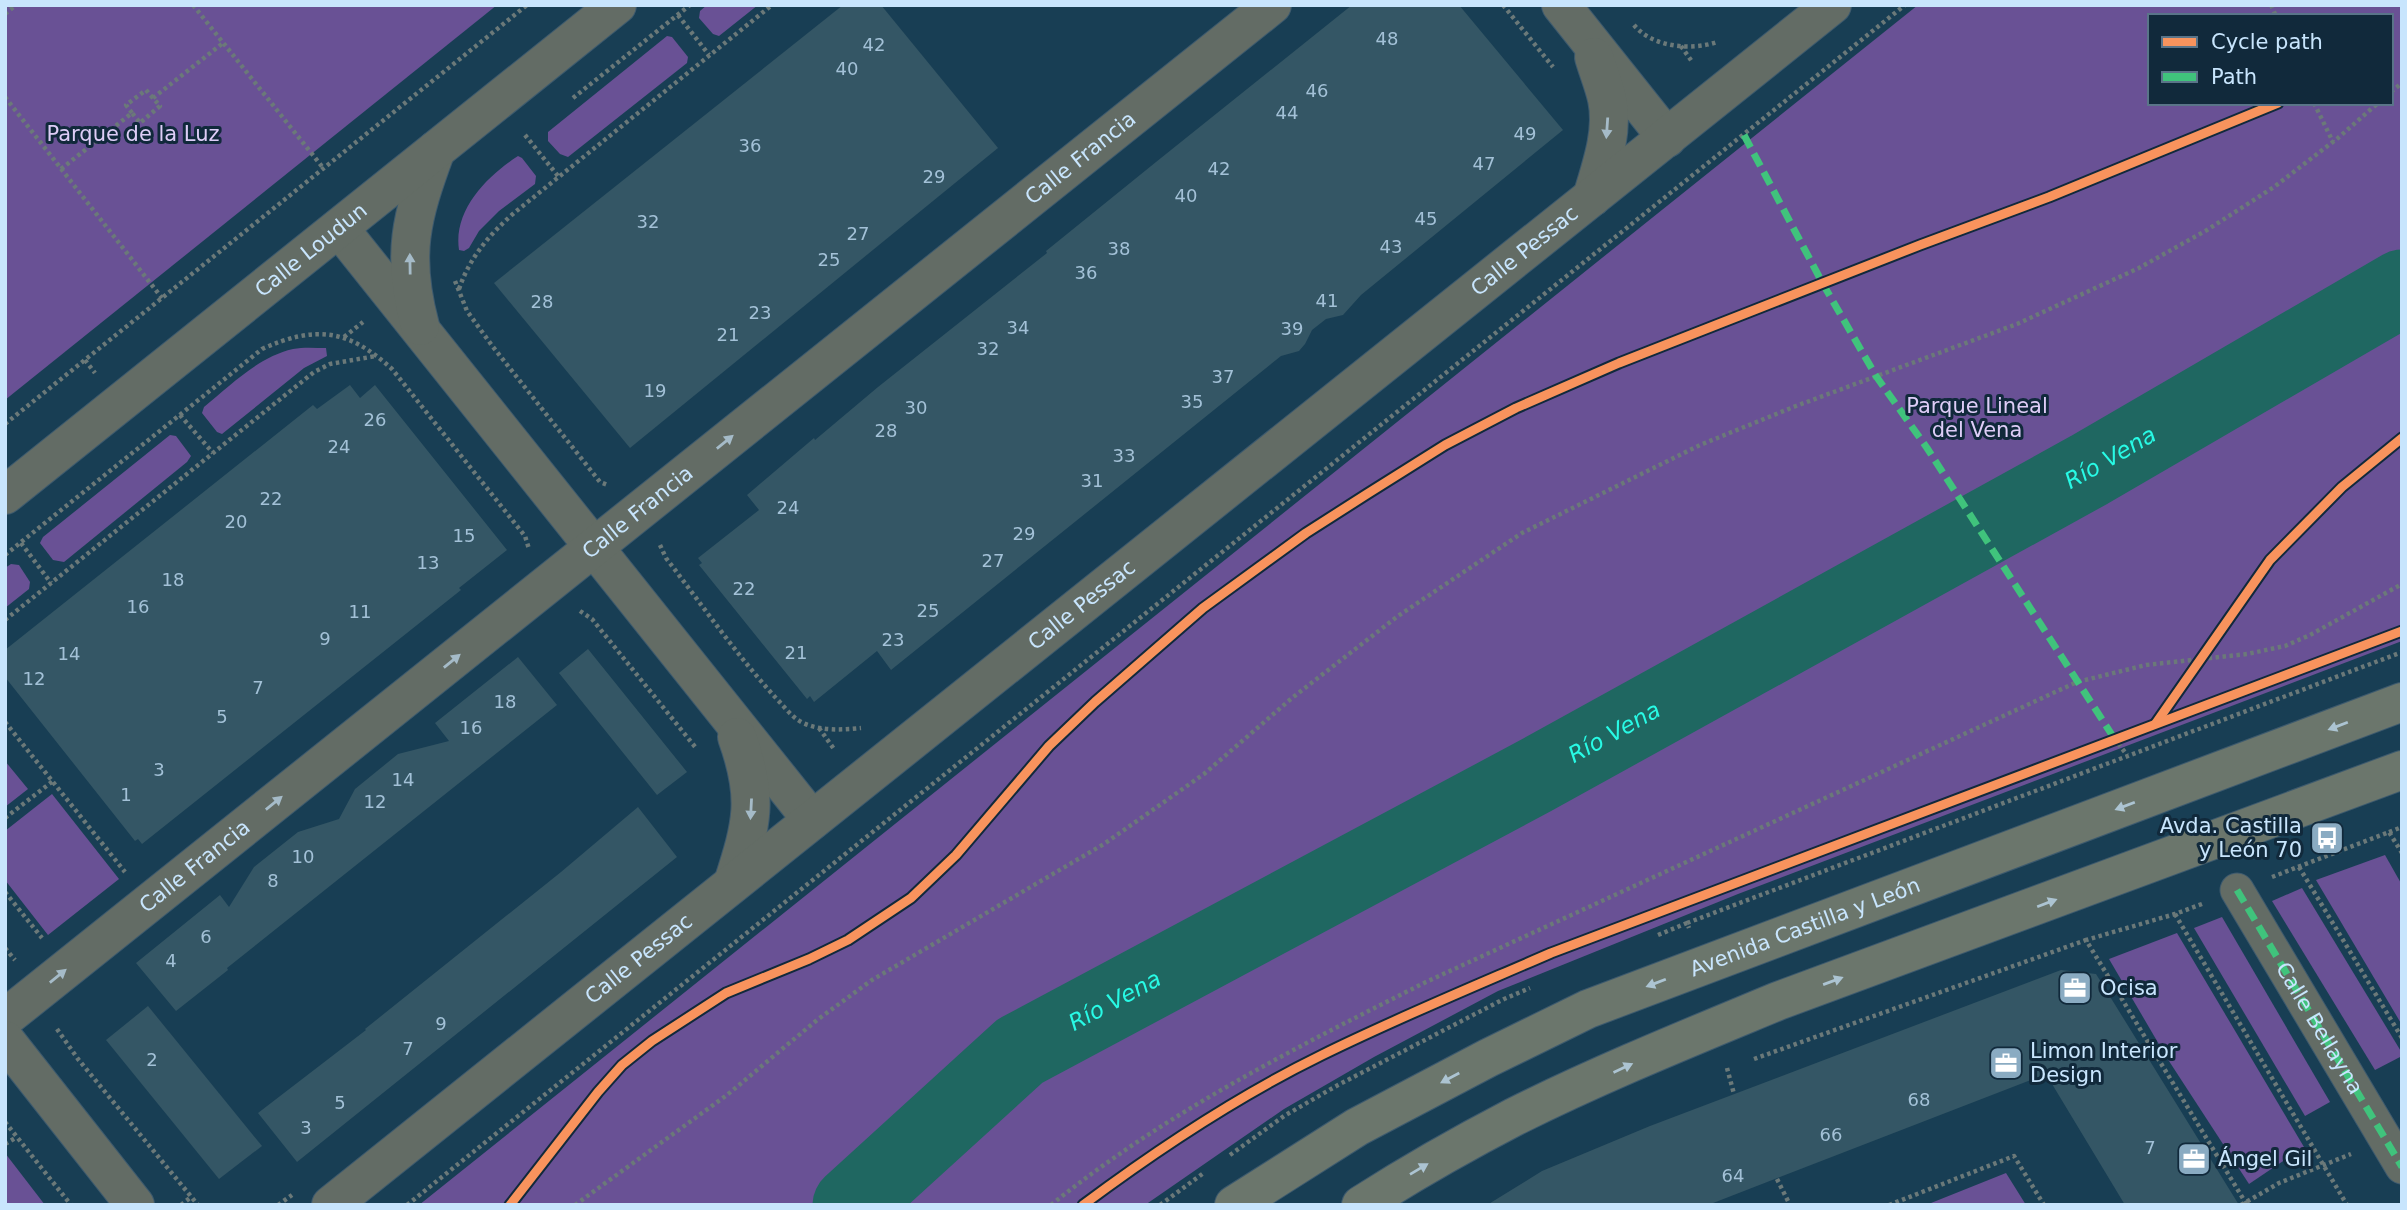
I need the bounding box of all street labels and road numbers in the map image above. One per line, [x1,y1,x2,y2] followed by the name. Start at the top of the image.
[1020,107,1141,209] street label: Calle Francia
[250,198,372,302] street label: Calle Loudun
[1466,201,1583,301] street label: Calle Pessac
[578,461,698,564] street label: Calle Francia
[1023,555,1140,655] street label: Calle Pessac
[135,815,255,918] street label: Calle Francia
[1687,873,1923,981] street label: Avenida Castilla y León
[580,909,697,1009] street label: Calle Pessac
[2271,958,2368,1099] street label: Calle Bellayna

